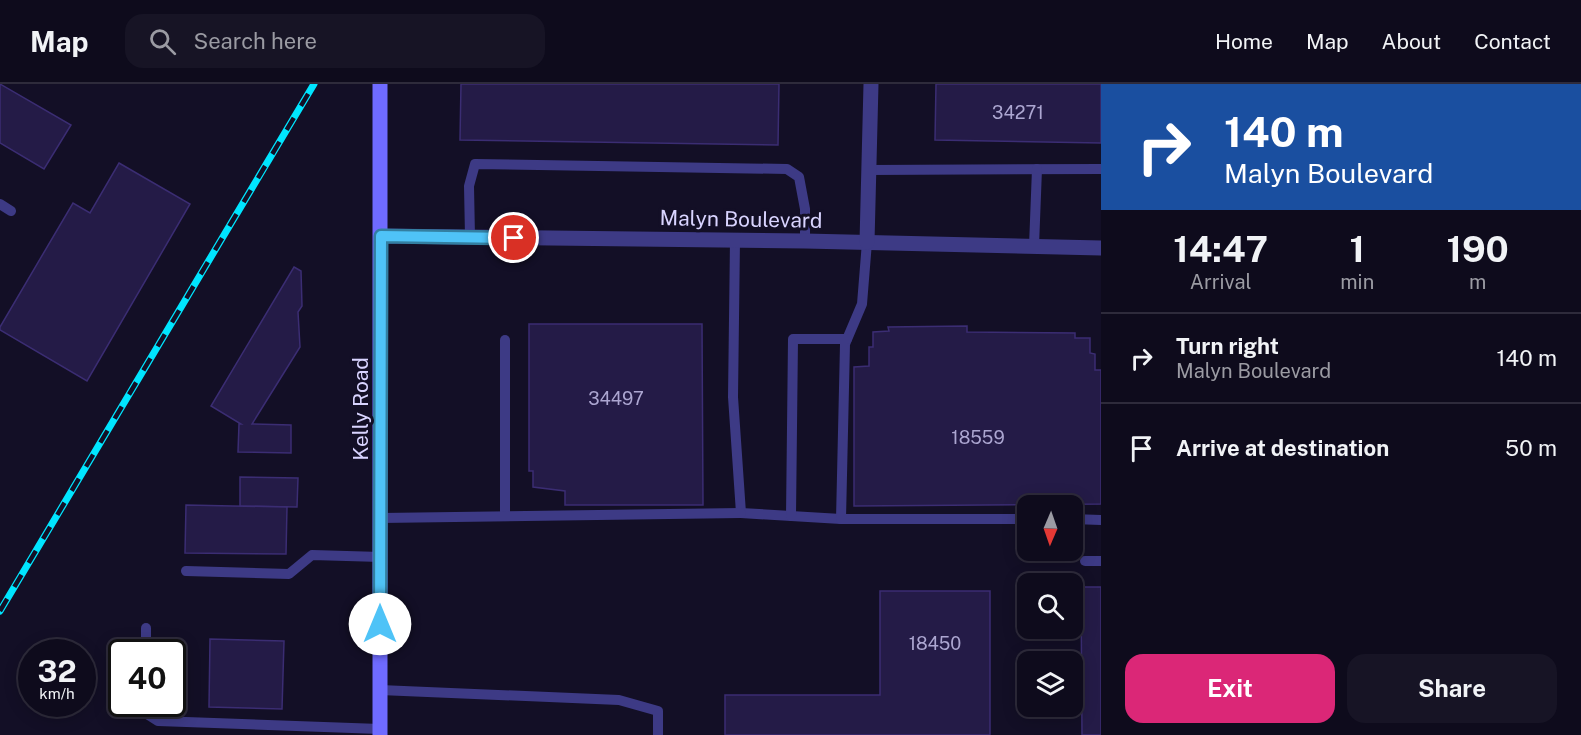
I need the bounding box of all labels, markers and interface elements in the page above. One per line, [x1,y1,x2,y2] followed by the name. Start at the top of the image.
[125,14,545,68] search box
[30,25,89,58] text: Map
[146,25,179,58] icon: search
[194,28,317,54] text: Search here
[1215,29,1273,54] text: Home
[1306,29,1349,54] text: Map
[1382,29,1441,54] text: About
[1474,29,1551,54] text: Contact
[992,102,1044,123] house number: 34271
[1224,107,1344,156] text: 140 m
[1125,108,1203,186] icon: right
[1224,157,1433,189] text: Malyn Boulevard
[659,205,823,233] street label: Malyn Boulevard
[488,212,539,263] pin
[497,221,530,254] icon: arrive
[1173,228,1268,270] text: 14:47
[1350,228,1365,270] text: 1
[1446,228,1509,270] text: 190
[1190,270,1252,294] text: Arrival
[1340,270,1374,294] text: min
[1469,270,1486,294] text: m
[1176,333,1279,359] text: Turn right
[1125,342,1158,375] icon: right
[1496,345,1557,371] text: 140 m
[348,357,373,461] street label: Kelly Road
[1176,359,1331,383] text: Malyn Boulevard
[588,388,644,409] house number: 34497
[951,427,1005,448] house number: 18559
[1125,432,1158,465] icon: arrive
[1176,435,1389,461] text: Arrive at destination
[1505,435,1557,461] text: 50 m
[1017,495,1083,561] north arrow
[1017,495,1083,717] map controls
[1017,573,1083,639] button: search
[348,592,412,656] position arrow
[909,633,961,654] house number: 18450
[108,639,186,717] speed limit sign: 40
[1017,651,1083,717] button: layers
[37,653,77,689] text: 32
[1125,654,1335,723] button: Exit
[1347,654,1557,723] button: Share
[39,685,75,702] text: km/h

